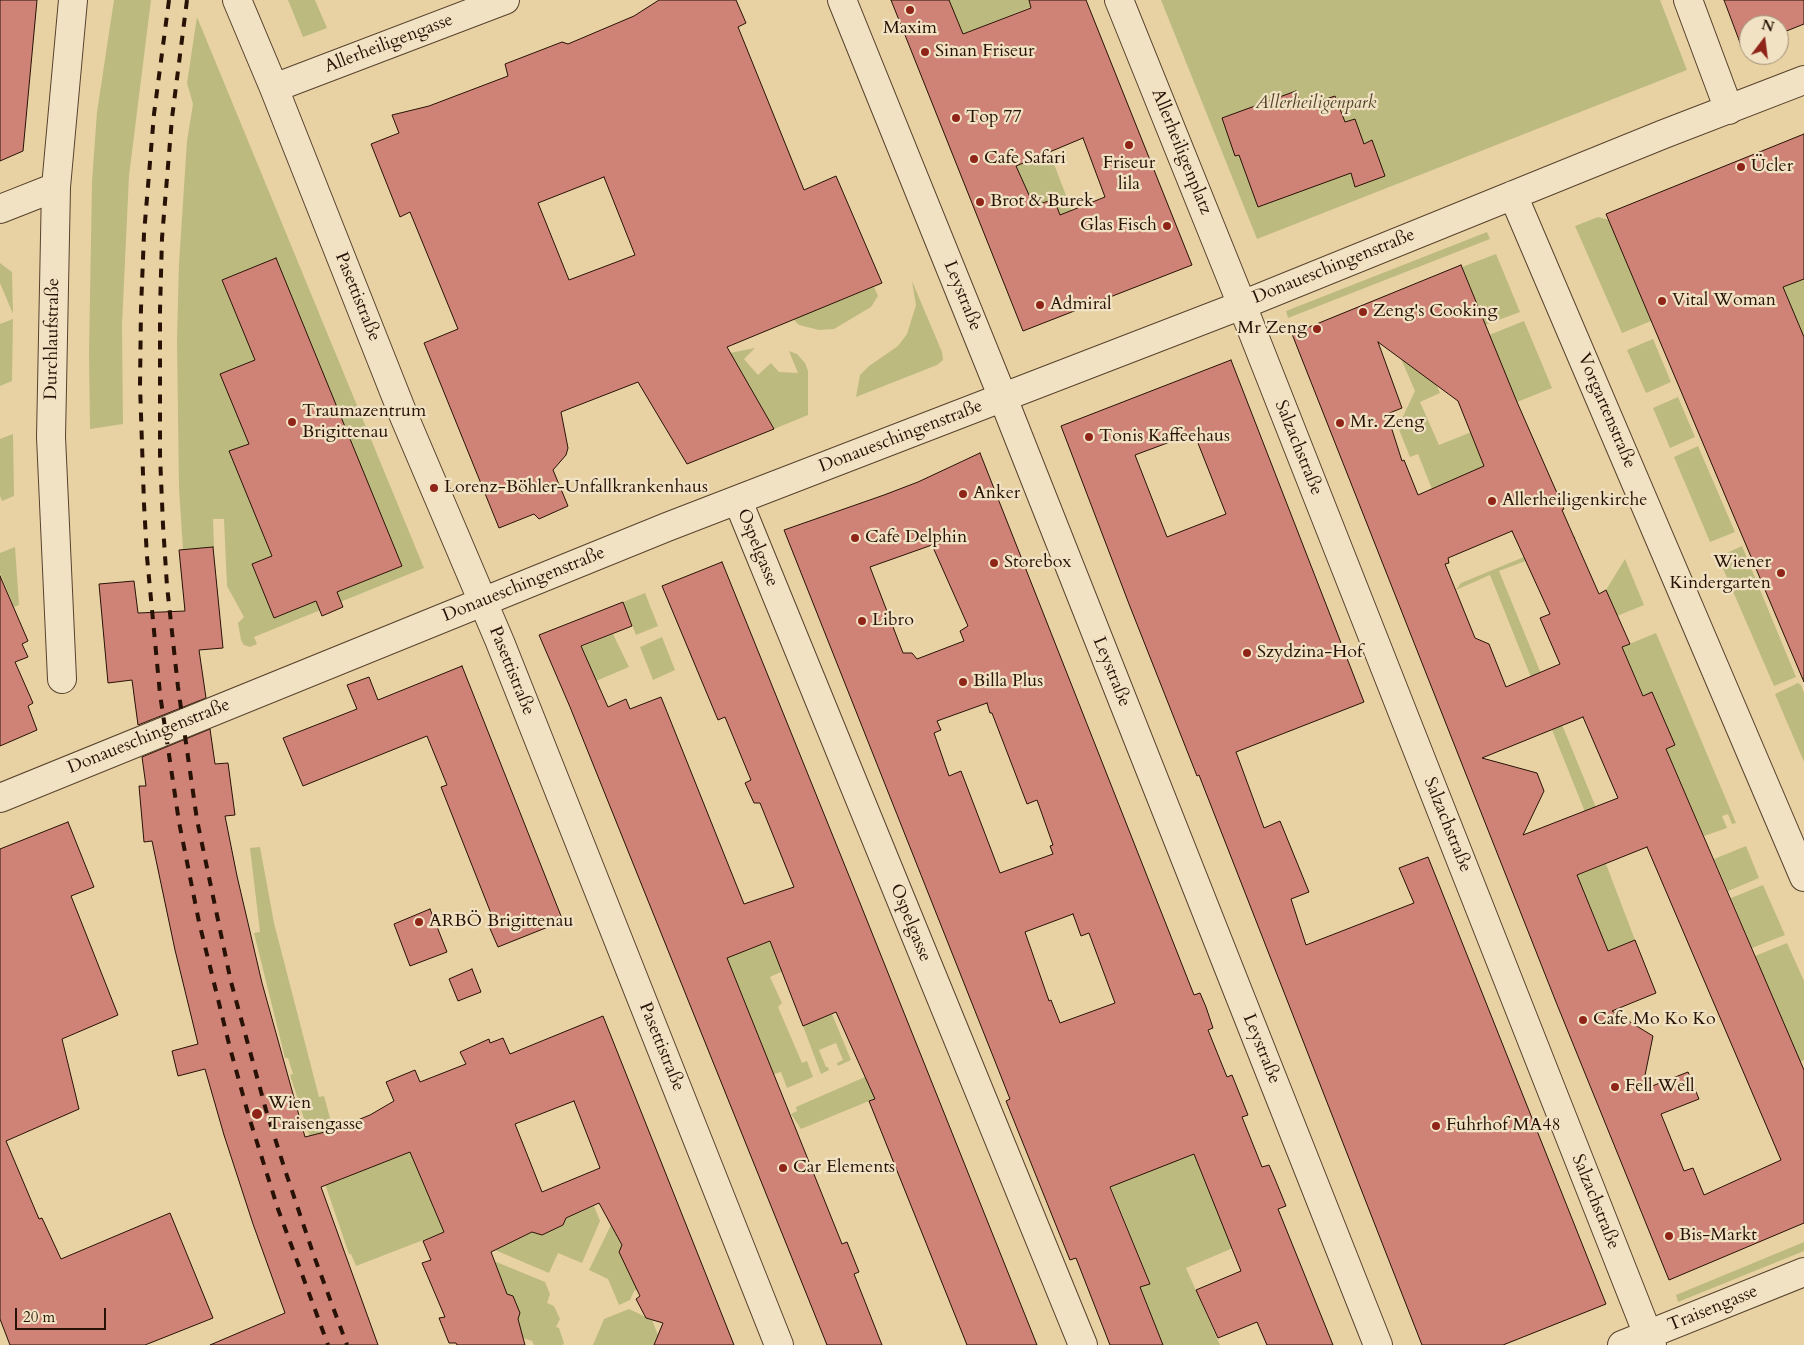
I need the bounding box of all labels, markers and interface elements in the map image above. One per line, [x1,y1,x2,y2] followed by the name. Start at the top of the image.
[904,4,916,16] marker: Maxim
[322,10,456,78] street label: Allerheiligengasse
[1739,15,1789,65] north arrow
[1759,15,1776,37] text: N
[883,18,937,40] place label: Maxim
[935,41,1035,63] place label: Sinan Friseur
[919,46,931,58] marker: Sinan Friseur
[1146,86,1216,218] street label: Allerheiligenplatz
[1256,93,1376,115] park label: Allerheiligenpark
[966,107,1022,129] place label: Top 77
[950,112,962,124] marker: Top 77
[1123,139,1135,151] marker: Friseur lila
[984,148,1066,170] place label: Cafe Safari
[968,153,980,165] marker: Cafe Safari
[1103,153,1155,195] place label: Friseur lila
[1751,156,1793,178] place label: Ücler
[1735,161,1747,173] marker: Ücler
[990,191,1094,213] place label: Brot & Burek
[974,196,986,208] marker: Brot & Burek
[1080,215,1157,237] place label: Glas Fisch
[1161,220,1173,232] marker: Glas Fisch
[1250,225,1418,309] street label: Donaueschingenstraße
[329,249,385,345] street label: Pasettistraße
[938,258,986,334] street label: Leystraße
[41,278,65,400] street label: Durchlaufstraße
[1672,290,1776,312] place label: Vital Woman
[1050,294,1112,316] place label: Admiral
[1656,295,1668,307] marker: Vital Woman
[1034,299,1046,311] marker: Admiral
[1373,301,1498,323] place label: Zeng's Cooking
[1357,306,1369,318] marker: Zeng's Cooking
[1237,318,1307,340] place label: Mr Zeng
[1311,323,1323,335] marker: Mr Zeng
[1572,350,1640,472] street label: Vorgartenstraße
[816,396,986,478] street label: Donaueschingenstraße
[1269,397,1327,499] street label: Salzachstraße
[302,401,426,444] place label: Traumazentrum Brigittenau
[1350,412,1424,434] place label: Mr. Zeng
[286,416,298,428] marker: Traumazentrum Brigittenau
[1334,417,1346,429] marker: Mr. Zeng
[1099,426,1230,448] place label: Tonis Kaffeehaus
[1083,431,1095,443] marker: Tonis Kaffeehaus
[444,477,708,499] place label: Lorenz-Böhler-Unfallkrankenhaus
[428,482,440,494] marker: Lorenz-Böhler-Unfallkrankenhaus
[973,483,1020,505] place label: Anker
[957,488,969,500] marker: Anker
[1502,490,1647,512] place label: Allerheiligenkirche
[1486,495,1498,507] marker: Allerheiligenkirche
[732,506,782,590] street label: Ospelgasse
[865,527,967,549] place label: Cafe Delphin
[849,532,861,544] marker: Cafe Delphin
[440,543,608,627] street label: Donaueschingenstraße
[1004,552,1072,574] place label: Storebox
[1669,552,1771,594] place label: Wiener Kindergarten
[988,557,1000,569] marker: Storebox
[1775,567,1787,579] marker: Wiener Kindergarten
[872,610,914,632] place label: Libro
[856,615,868,627] marker: Libro
[483,623,539,719] street label: Pasettistraße
[1087,634,1135,710] street label: Leystraße
[1257,642,1363,664] place label: Szydzina-Hof
[1241,647,1253,659] marker: Szydzina-Hof
[973,671,1043,693] place label: Billa Plus
[957,676,969,688] marker: Billa Plus
[65,695,233,779] street label: Donaueschingenstraße
[1418,774,1476,876] street label: Salzachstraße
[885,881,935,965] street label: Ospelgasse
[429,911,573,933] place label: ARBÖ Brigittenau
[413,916,425,928] marker: ARBÖ Brigittenau
[633,999,689,1095] street label: Pasettistraße
[1593,1009,1716,1031] place label: Cafe Mo Ko Ko
[1237,1011,1285,1087] street label: Leystraße
[1577,1014,1589,1026] marker: Cafe Mo Ko Ko
[1625,1076,1695,1098] place label: Fell Well
[1609,1081,1621,1093] marker: Fell Well
[268,1093,363,1136] place label: Wien Traisengasse
[250,1107,264,1121] marker: Wien Traisengasse
[1446,1115,1561,1137] place label: Fuhrhof MA48
[1430,1120,1442,1132] marker: Fuhrhof MA48
[1566,1151,1624,1253] street label: Salzachstraße
[793,1157,895,1179] place label: Car Elements
[777,1162,789,1174] marker: Car Elements
[1679,1225,1757,1247] place label: Bis-Markt
[1663,1230,1675,1242] marker: Bis-Markt
[1665,1281,1761,1337] street label: Traisengasse
[18,1298,109,1330] scale bar
[23,1307,55,1327] text: 20 m

